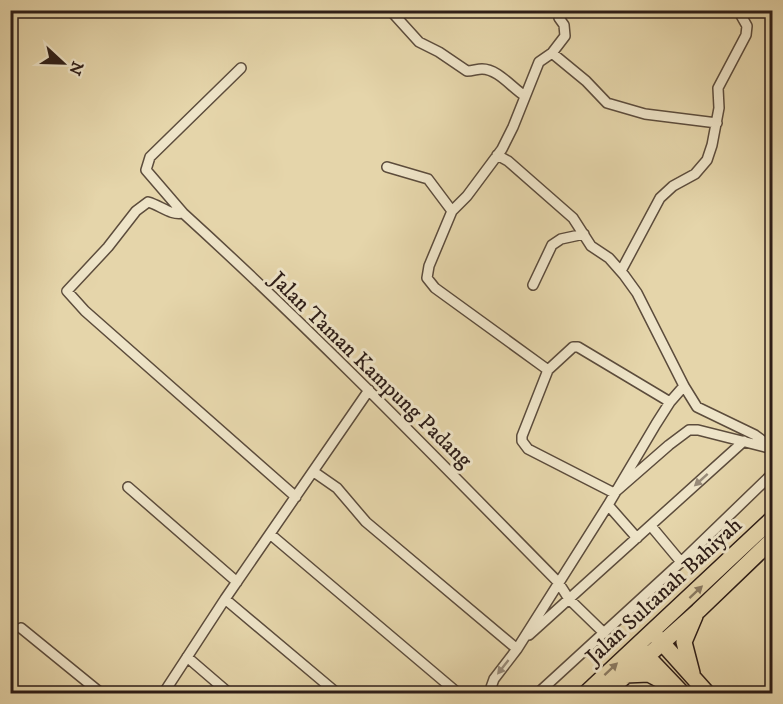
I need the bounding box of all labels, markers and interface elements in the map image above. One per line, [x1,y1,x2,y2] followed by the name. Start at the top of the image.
[33,33,93,93] north arrow
[64,58,88,78] text: N
[263,265,478,474] street label: Jalan Taman Kampung Padang
[694,473,709,486] one-way arrow
[579,511,748,672] street label: Jalan Sultanah Bahiyah
[688,585,703,599] one-way arrow
[496,659,509,675] one-way arrow
[603,663,618,676] one-way arrow

